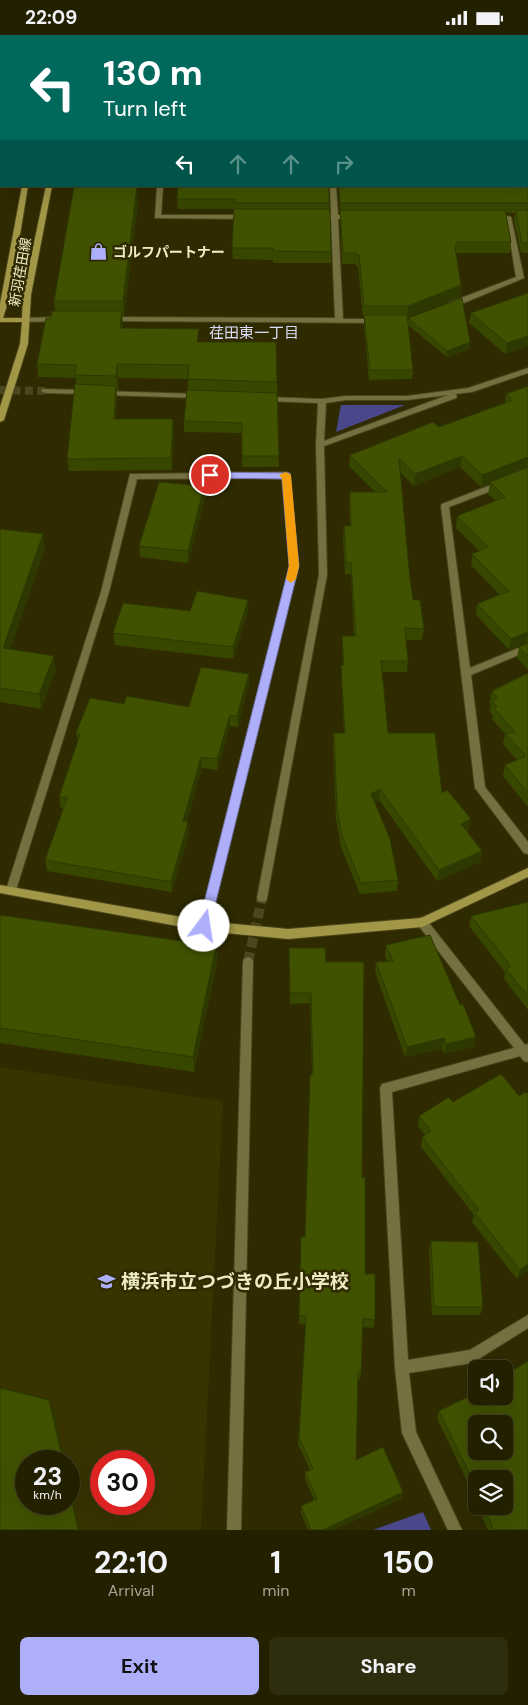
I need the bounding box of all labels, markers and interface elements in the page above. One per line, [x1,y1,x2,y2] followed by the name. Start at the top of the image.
[25,5,77,30] text: 22:09
[103,50,203,96] text: 130 m
[20,55,85,120] icon: left
[103,94,187,123] text: Turn left
[171,150,199,178] icon: left
[224,150,252,178] icon: ahead
[277,150,305,178] icon: ahead
[330,150,358,178] icon: right
[5,236,35,308] street label: 新羽荏田線
[89,242,109,262] shop icon: ゴルフパートナー
[113,243,225,261] place label: ゴルフパートナー
[209,323,299,343] district label: 荏田東一丁目
[189,454,231,496] pin
[196,461,224,489] icon: arrive
[177,899,229,951] position arrow
[121,1269,349,1294] place label: 横浜市立つづきの丘小学校
[97,1271,117,1291] school or university icon: 横浜市立つづきの丘小学校
[468,1360,513,1515] map controls
[468,1360,513,1405] button: sound
[468,1415,513,1460] button: search
[90,1450,155,1515] speed limit sign: 30
[33,1460,62,1493] text: 23
[468,1470,513,1515] button: layers
[33,1487,62,1503] text: km/h
[94,1543,168,1582] text: 22:10
[270,1543,281,1582] text: 1
[383,1543,434,1582] text: 150
[108,1580,154,1601] text: Arrival
[262,1580,289,1601] text: min
[402,1580,416,1601] text: m
[20,1637,259,1695] button: Exit
[269,1637,508,1695] button: Share

